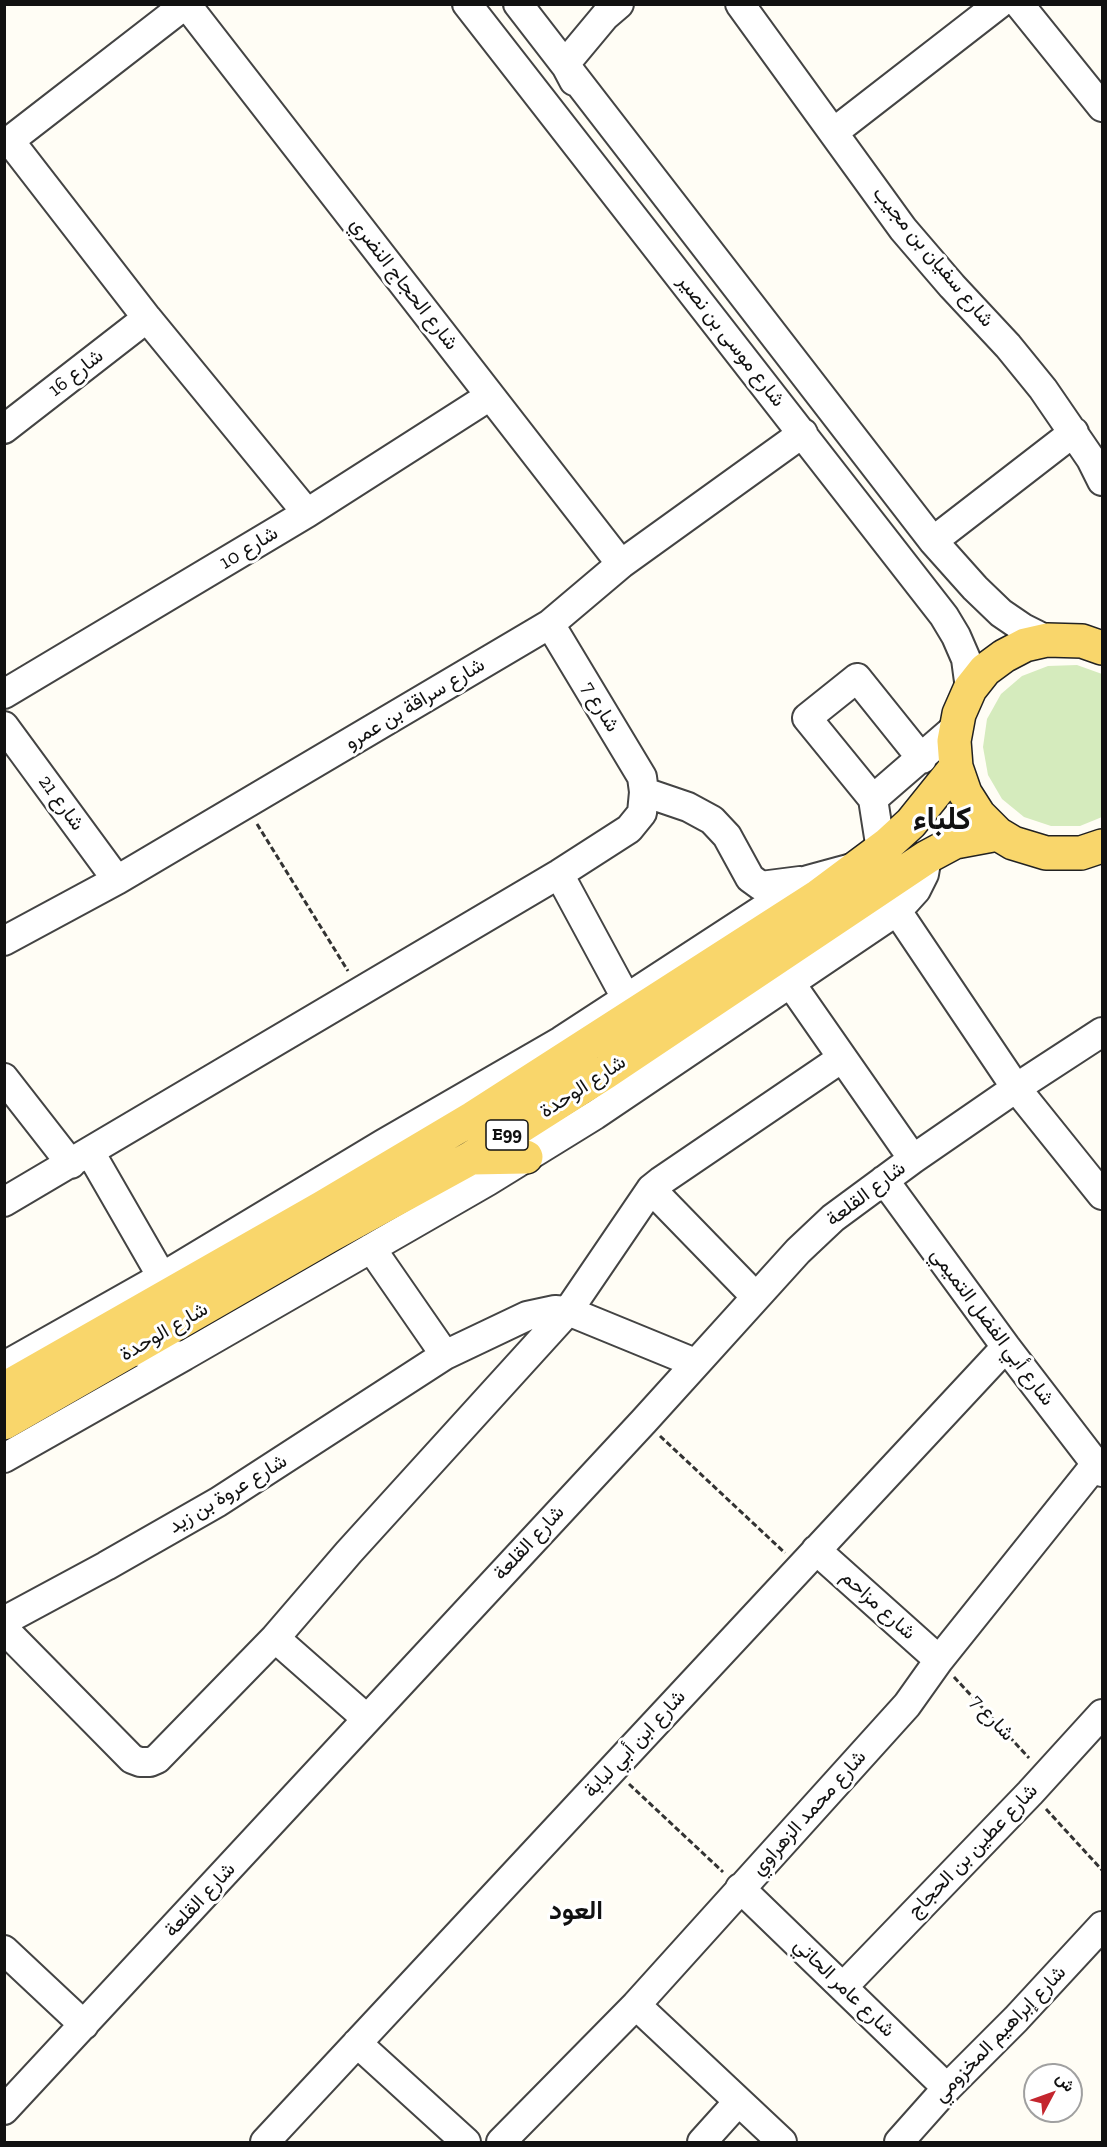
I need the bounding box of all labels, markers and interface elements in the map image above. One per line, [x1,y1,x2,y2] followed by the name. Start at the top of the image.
[867,182,999,332] street label: شارع سفيان بن مجيب
[345,213,463,355] street label: شارع الحجاج النضري
[672,270,790,412] street label: شارع موسى بن نصير
[44,344,108,402] street label: شارع 16
[215,521,283,575] street label: شارع 10
[341,653,489,755] street label: شارع سراقة بن عمرو
[576,678,624,736] street label: شارع 7
[33,771,89,835] street label: شارع 21
[913,801,971,839] district label: كلباء
[536,1050,630,1124] street label: شارع الوحدة
[486,1120,528,1150] road number: E99
[822,1156,910,1232] street label: شارع القلعة
[925,1243,1059,1411] street label: شارع أبي الفضل التميمي
[116,1297,212,1367] street label: شارع الوحدة
[164,1449,292,1539] street label: شارع عروة بن زيد
[488,1501,570,1585] street label: شارع القلعة
[836,1565,920,1645] street label: شارع مزاحم
[579,1685,691,1803] street label: شارع ابن أبي لبابة
[965,1690,1019,1746] street label: شارع 7
[747,1745,871,1881] street label: شارع محمد الزهراوي
[903,1779,1043,1923] street label: شارع عطين بن الحجاج
[159,1858,241,1942] street label: شارع القلعة
[549,1896,603,1928] district label: العود
[788,1934,900,2042] street label: شارع عامر الحاتي
[929,1961,1071,2107] street label: شارع إبراهيم المخزومي
[1023,2063,1083,2123] north arrow

